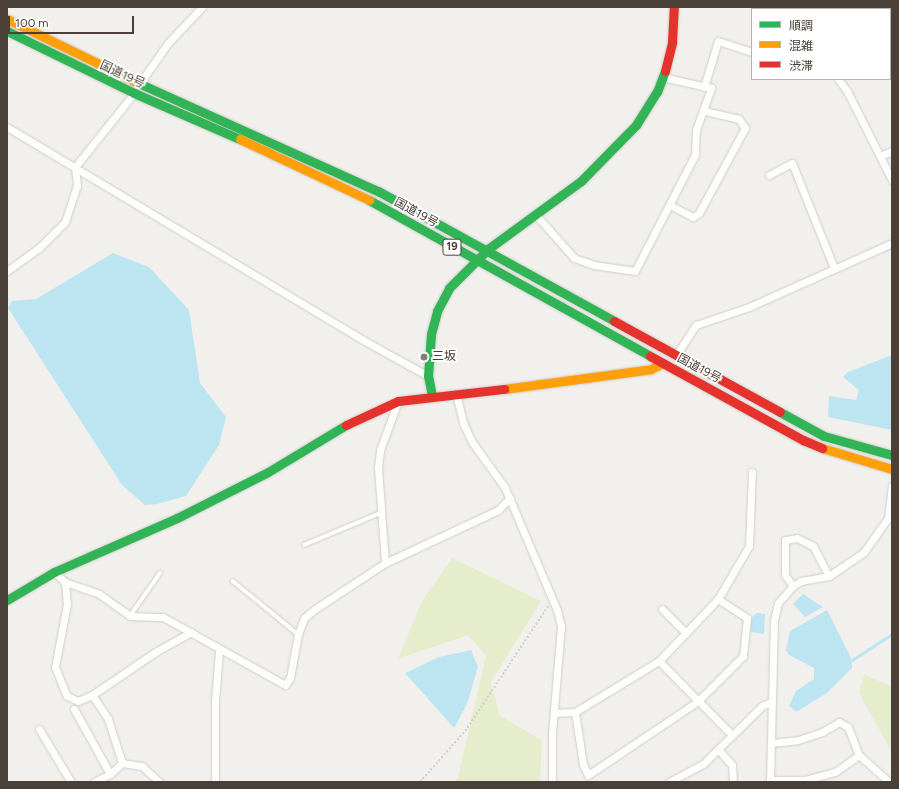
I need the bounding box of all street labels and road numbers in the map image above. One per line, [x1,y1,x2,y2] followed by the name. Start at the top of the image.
[97,58,147,92] street label: 国道19号
[392,195,440,231] street label: 国道19号
[442,238,462,256] road number: 19
[675,351,723,387] street label: 国道19号

